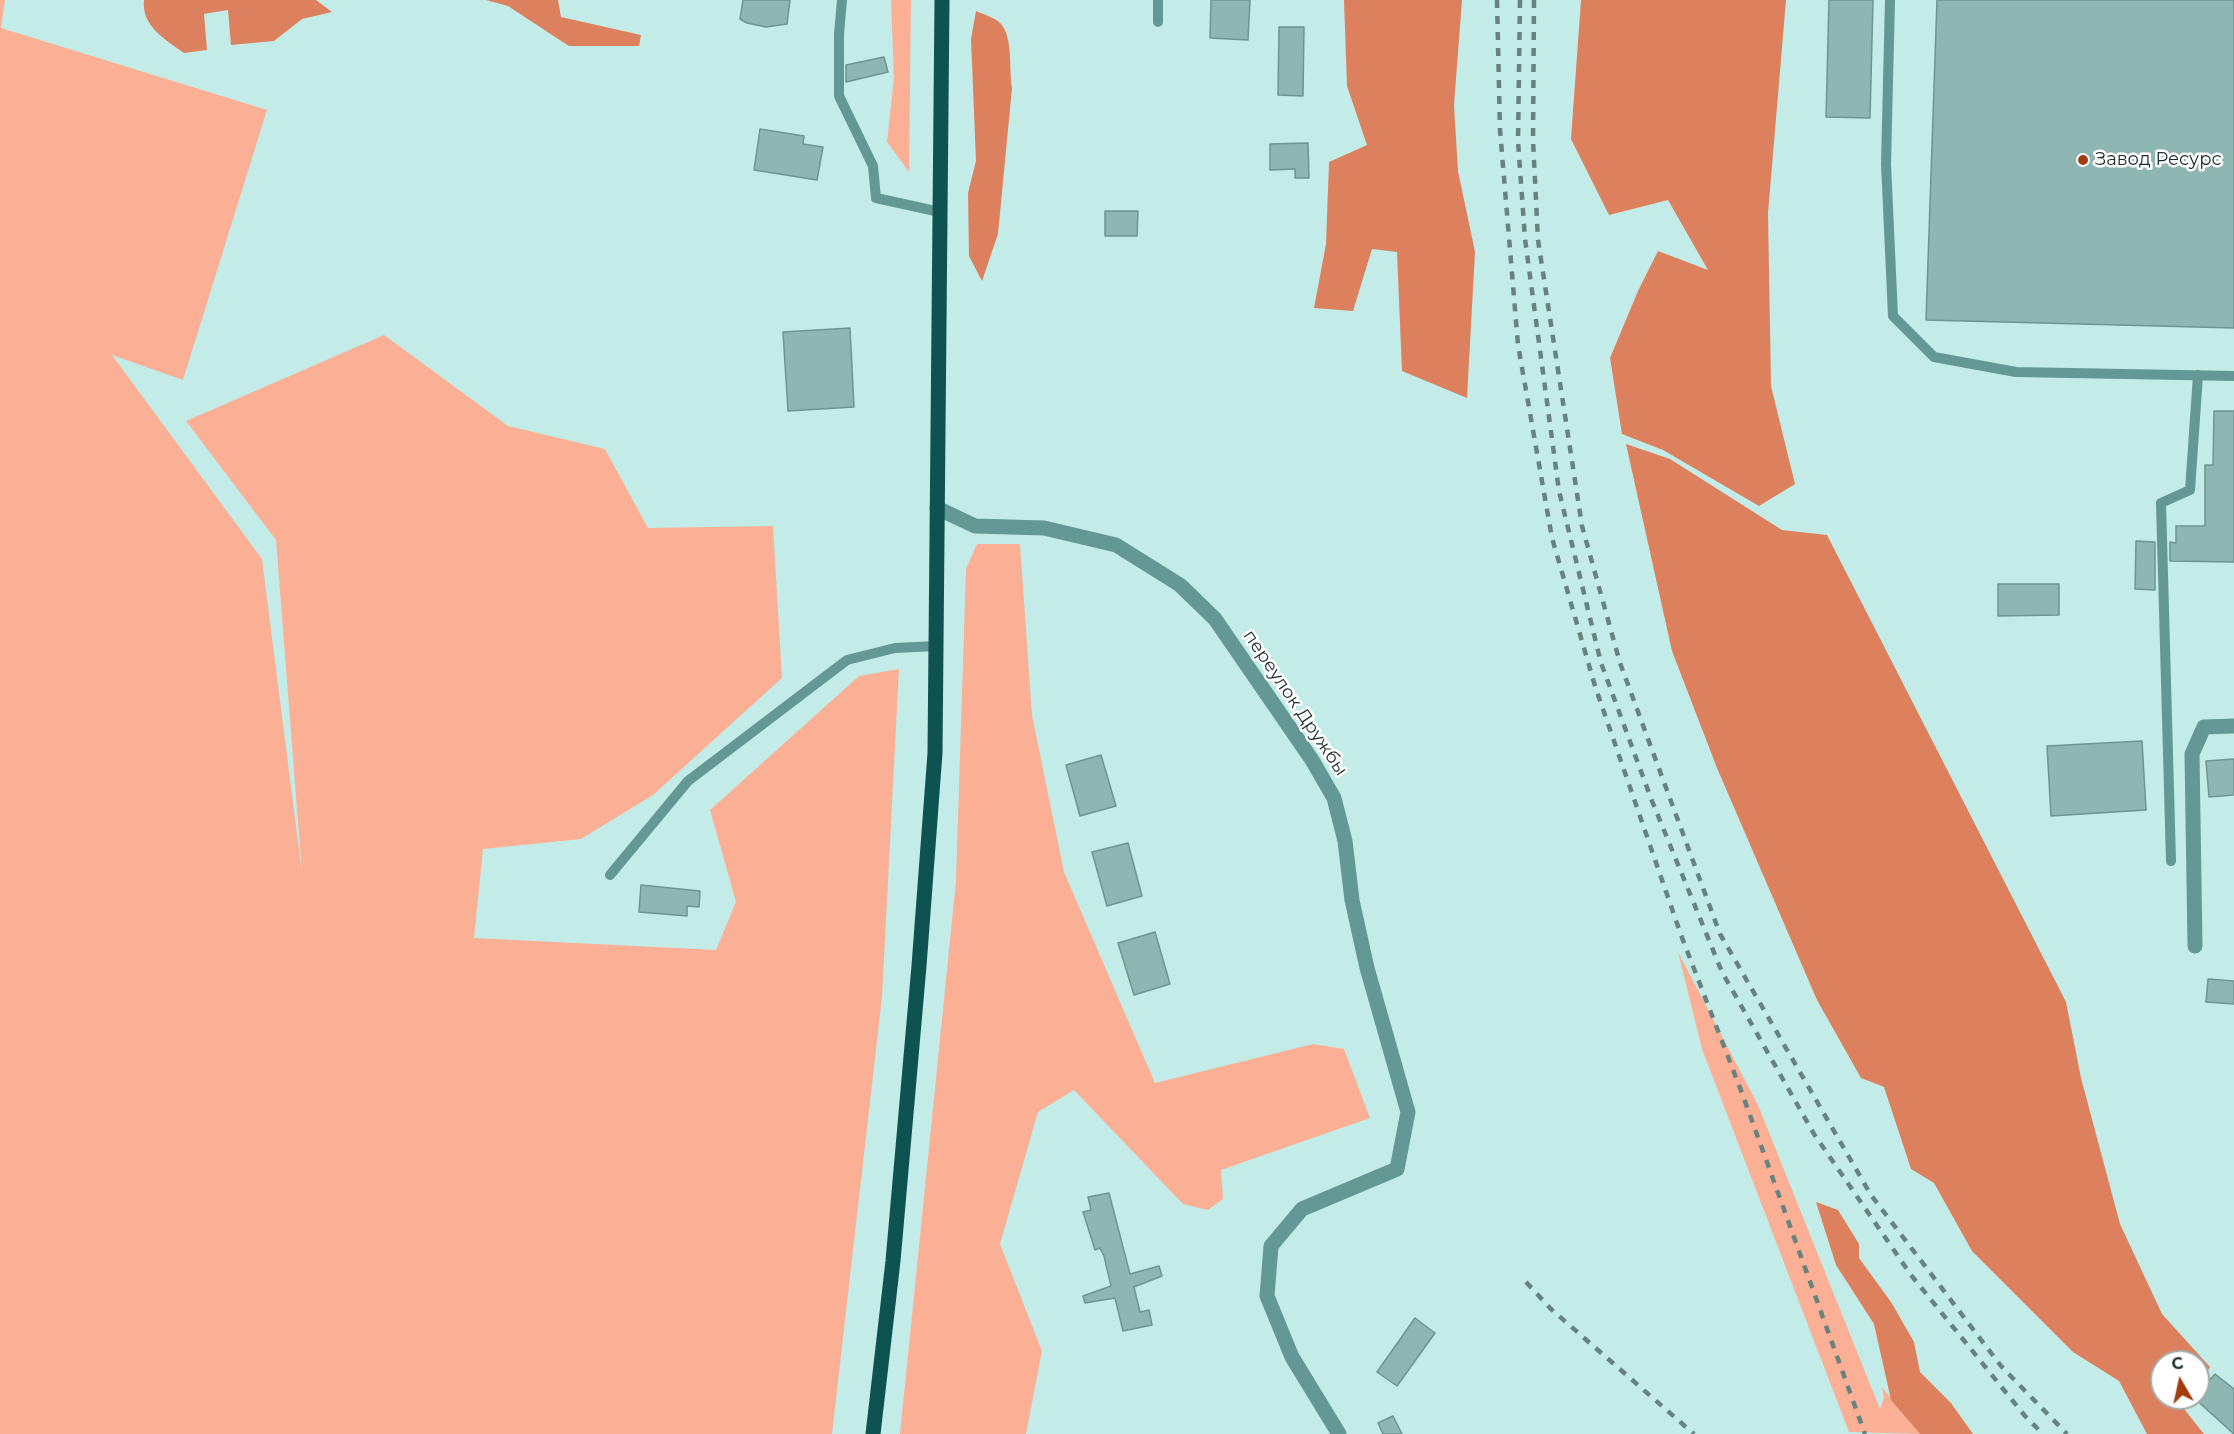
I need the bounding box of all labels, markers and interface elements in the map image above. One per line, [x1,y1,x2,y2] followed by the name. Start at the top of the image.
[2095,149,2222,171] place label: Завод Ресурс
[2076,153,2090,167] marker: Завод Ресурс
[1238,626,1352,780] street label: переулок Дружбы
[2150,1350,2210,1410] north arrow
[2170,1353,2185,1374] text: С

